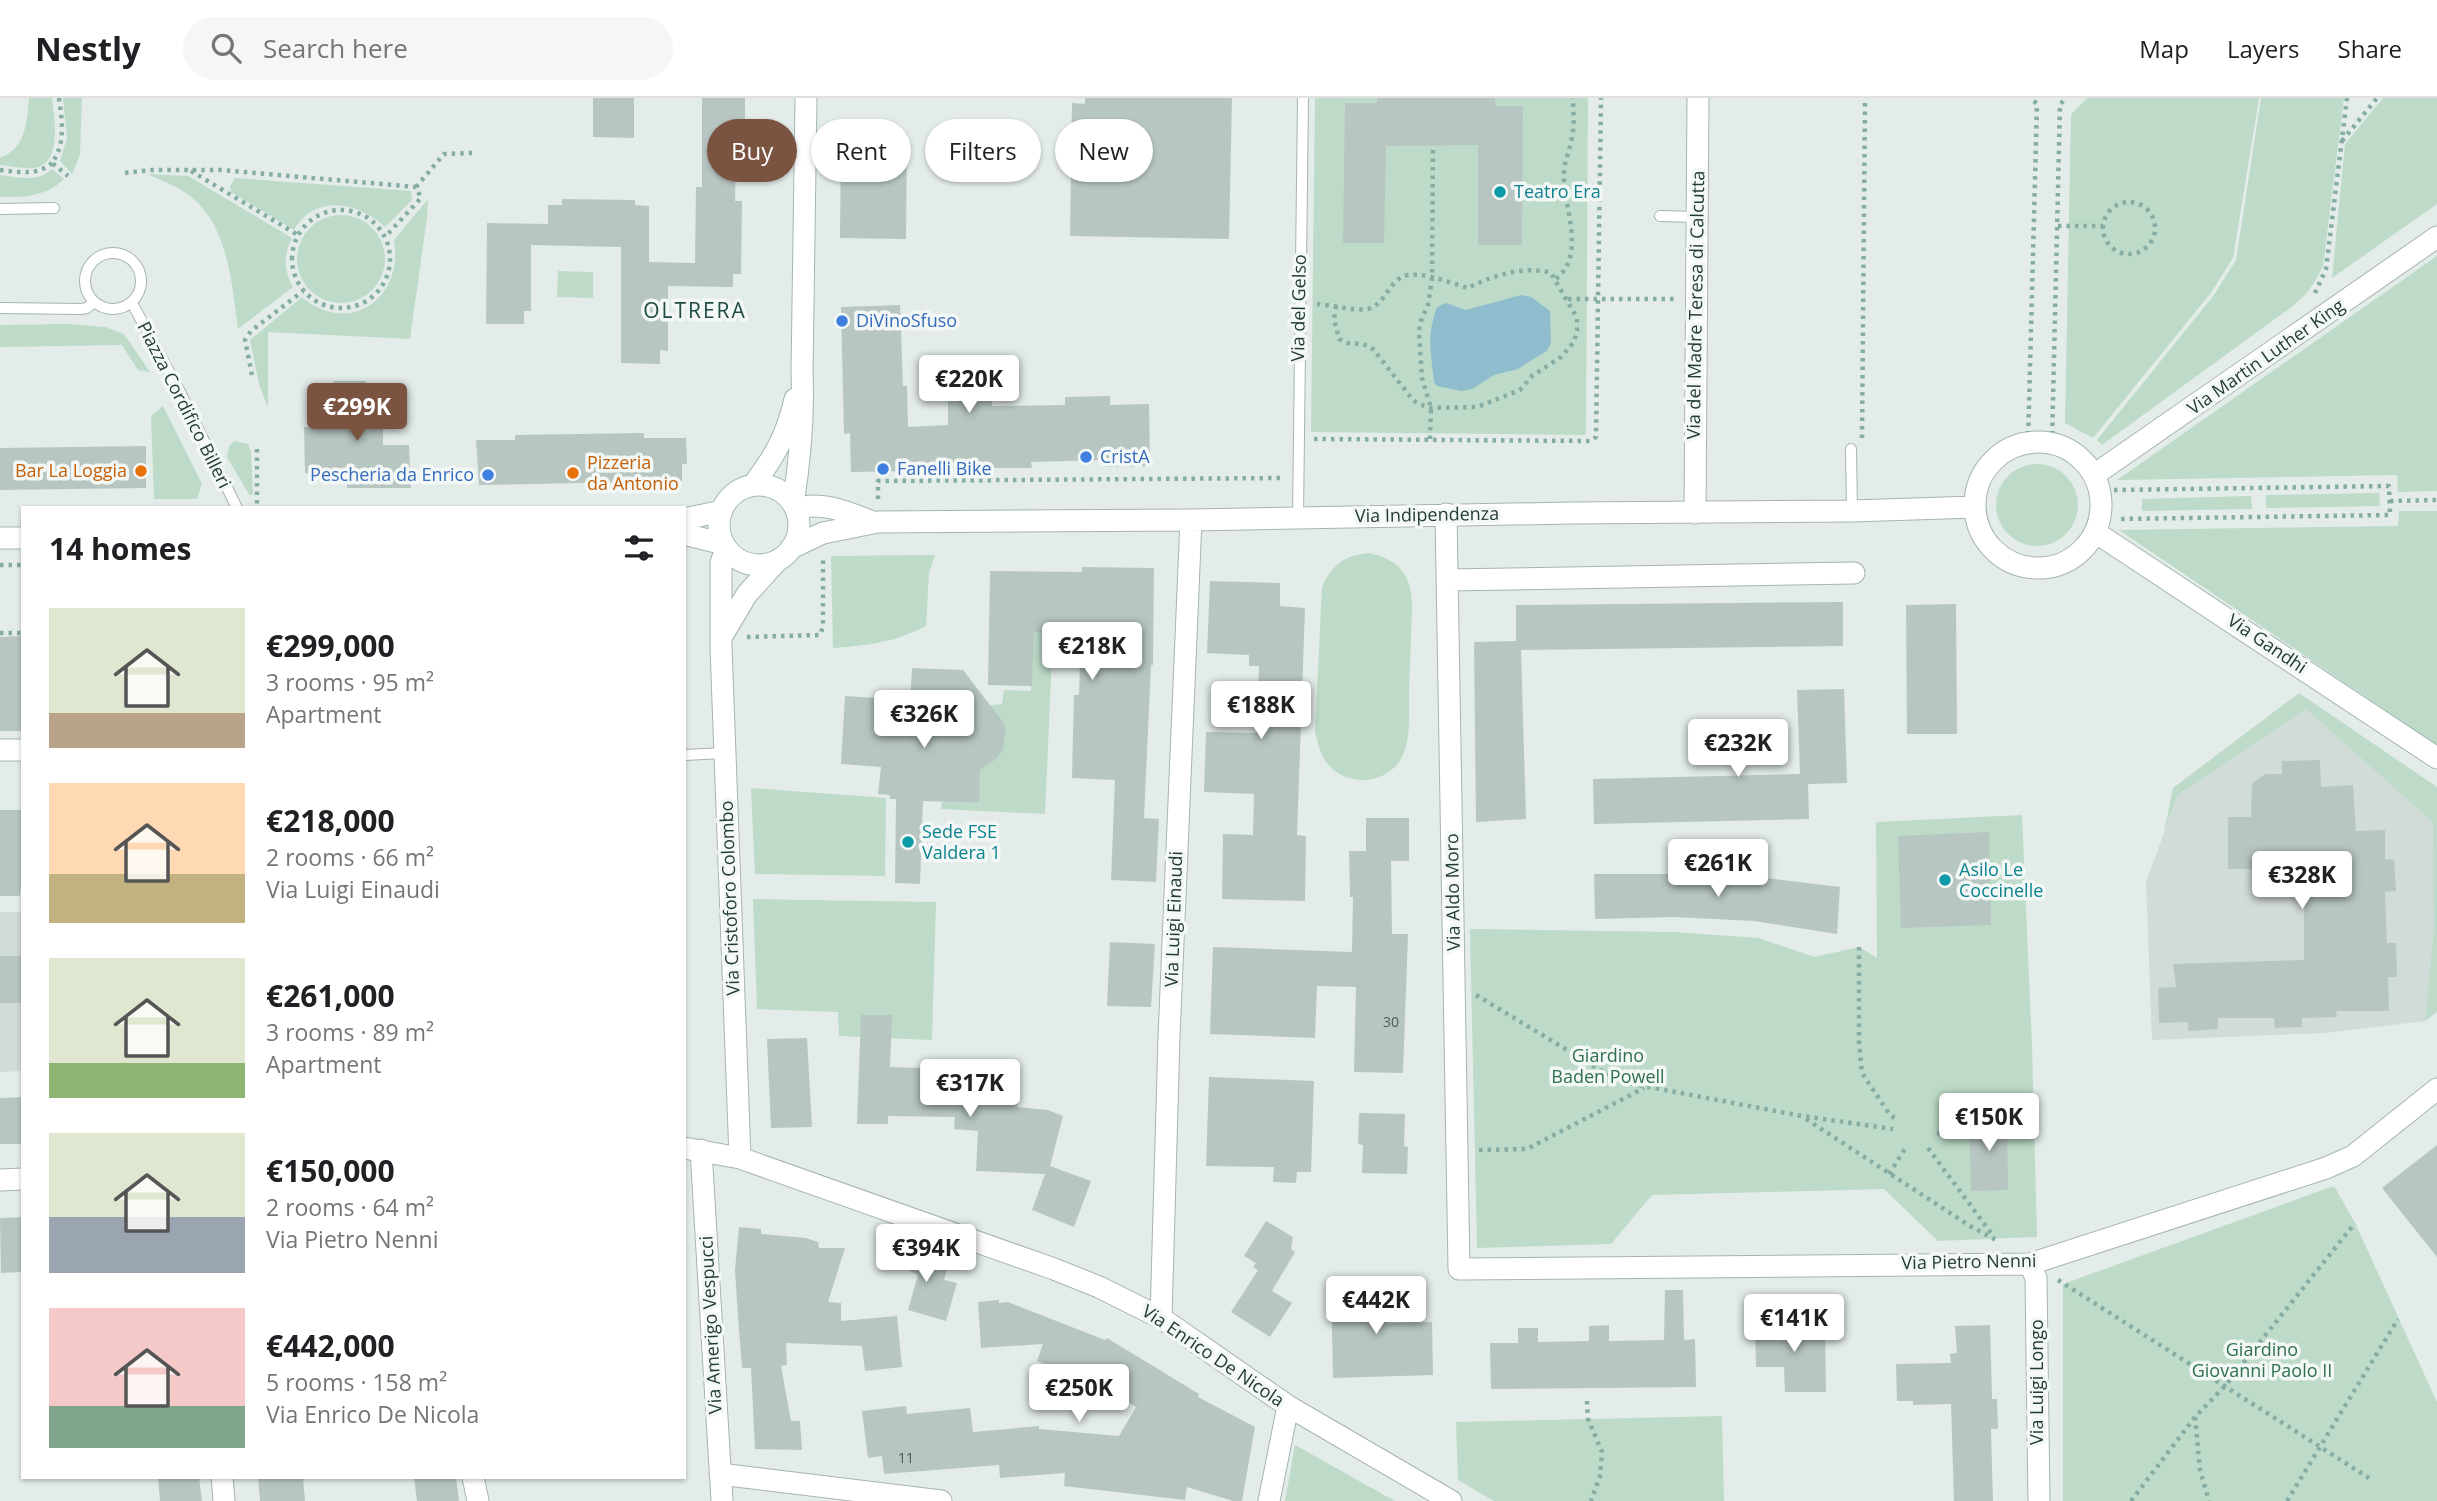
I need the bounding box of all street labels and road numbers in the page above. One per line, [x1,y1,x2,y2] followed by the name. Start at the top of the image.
[1681,170,1709,440] street label: Via del Madre Teresa di Calcutta
[1285,254,1311,362] street label: Via del Gelso
[2182,293,2349,420] street label: Via Martin Luther King
[132,317,237,492] street label: Piazza Cordifico Billeri
[1355,501,1499,527] street label: Via Indipendenza
[2223,608,2312,678] street label: Via Gandhi
[714,800,744,996] street label: Via Cristoforo Colombo
[1439,833,1465,951] street label: Via Aldo Moro
[1159,851,1187,987] street label: Via Luigi Einaudi
[693,1235,727,1415] street label: Via Amerigo Vespucci
[1901,1248,2037,1274] street label: Via Pietro Nenni
[1138,1299,1289,1412] street label: Via Enrico De Nicola
[2024,1319,2048,1445] street label: Via Luigi Longo

